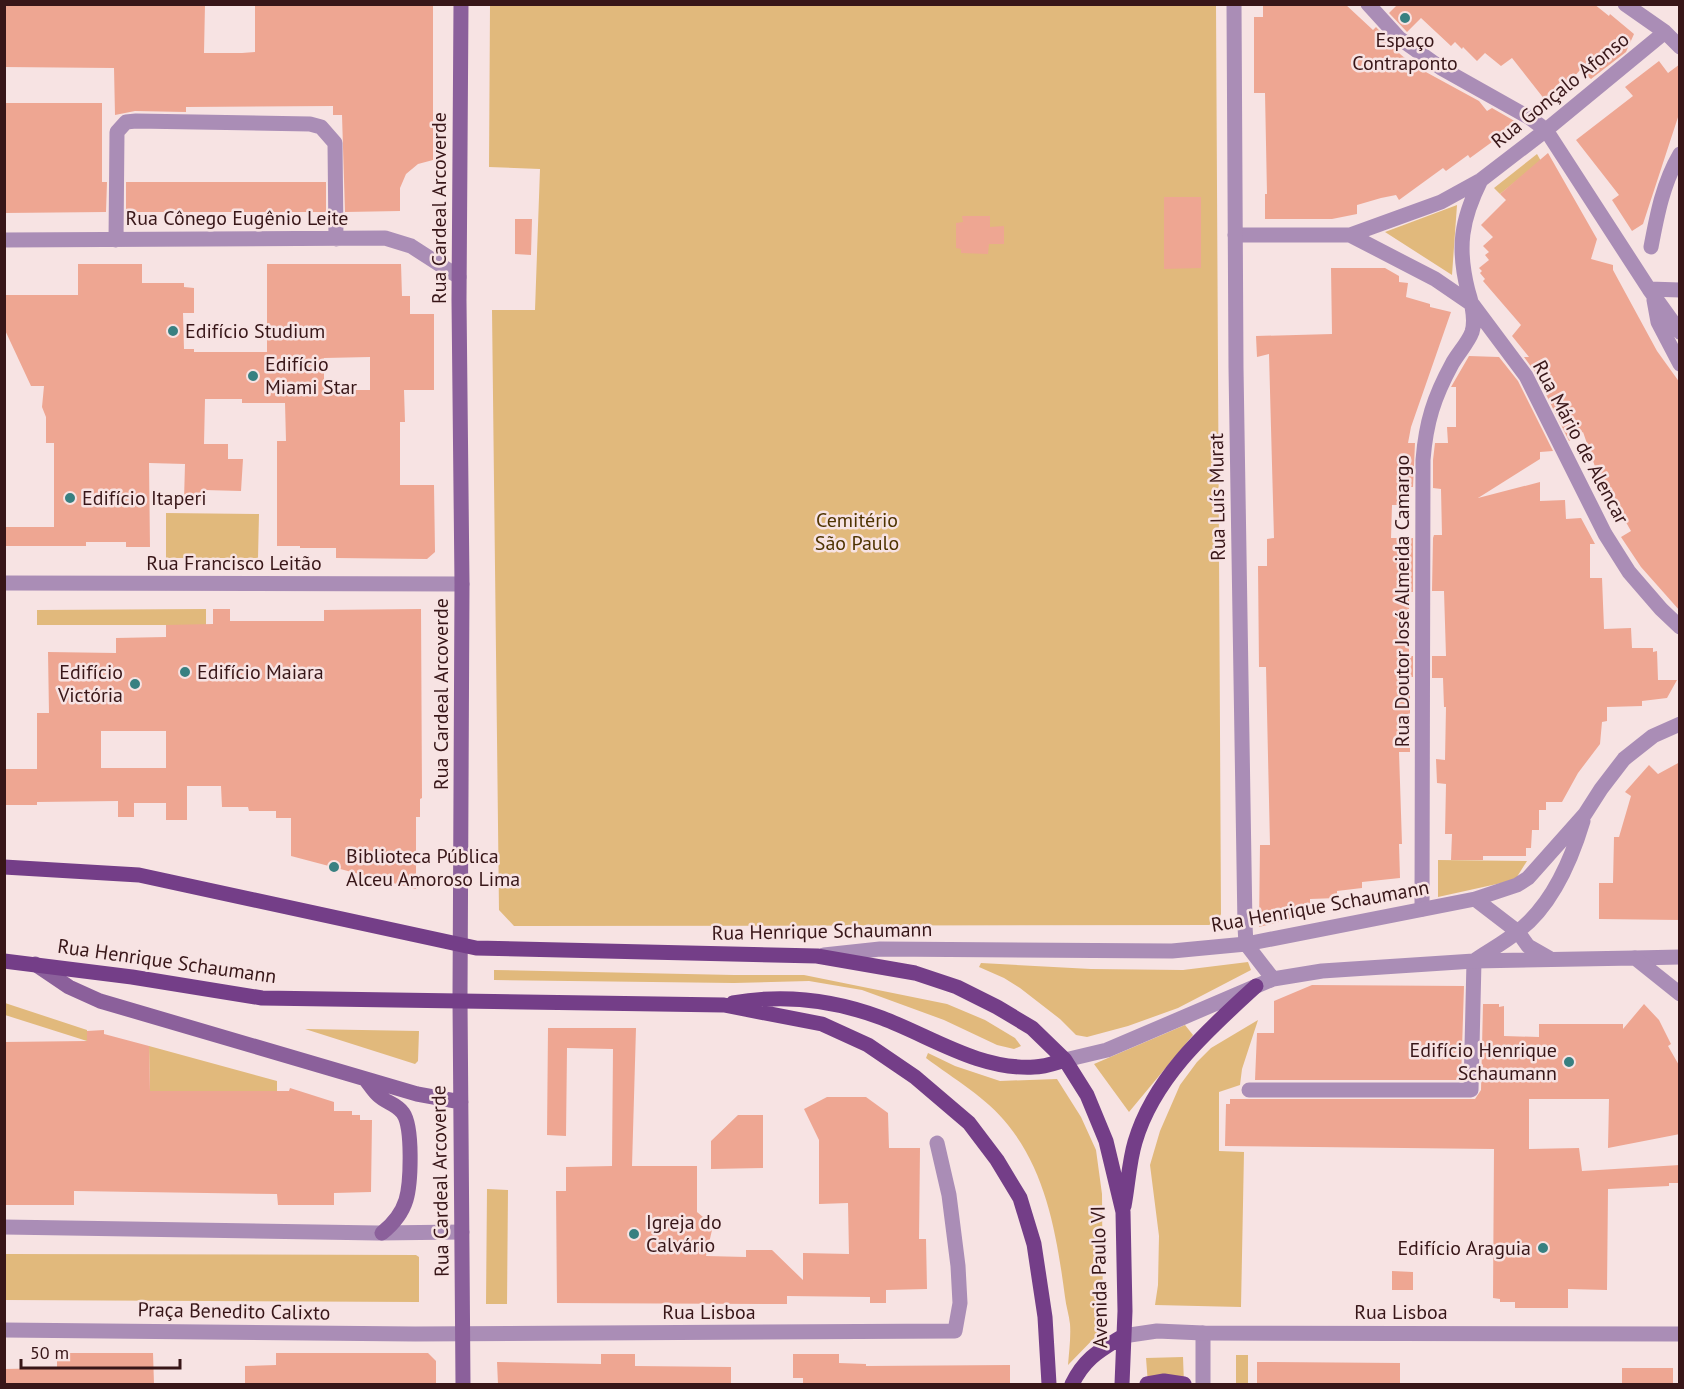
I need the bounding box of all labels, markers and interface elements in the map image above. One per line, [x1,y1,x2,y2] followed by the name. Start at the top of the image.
[1398,11,1412,25] marker: Espaço Contraponto
[1486,26,1634,154] street label: Rua Gonçalo Afonso
[1352,27,1458,76] place label: Espaço Contraponto
[426,112,452,304] street label: Rua Cardeal Arcoverde
[125,205,349,231] street label: Rua Cônego Eugênio Leite
[185,318,325,344] place label: Edifício Studium
[166,324,180,338] marker: Edifício Studium
[265,351,357,400] place label: Edifício Miami Star
[1527,356,1635,528] street label: Rua Mário de Alencar
[246,369,260,383] marker: Edifício Miami Star
[1203,433,1231,561] street label: Rua Luís Murat
[1389,455,1415,747] street label: Rua Doutor José Almeida Camargo
[82,485,207,511] place label: Edifício Itaperi
[63,491,77,505] marker: Edifício Itaperi
[815,507,899,556] park label: Cemitério São Paulo
[146,550,322,576] street label: Rua Francisco Leitão
[428,598,454,790] street label: Rua Cardeal Arcoverde
[57,659,123,708] place label: Edifício Victória
[197,659,324,685] place label: Edifício Maiara
[178,665,192,679] marker: Edifício Maiara
[128,677,142,691] marker: Edifício Victória
[346,843,520,892] place label: Biblioteca Pública Alceu Amoroso Lima
[327,860,341,874] marker: Biblioteca Pública Alceu Amoroso Lima
[1209,874,1431,938] street label: Rua Henrique Schaumann
[711,916,933,946] street label: Rua Henrique Schaumann
[56,933,278,989] street label: Rua Henrique Schaumann
[1410,1037,1557,1086] place label: Edifício Henrique Schaumann
[1562,1055,1576,1069] marker: Edifício Henrique Schaumann
[425,1085,455,1277] street label: Rua Cardeal Arcoverde
[1085,1206,1113,1348] street label: Avenida Paulo VI
[646,1209,722,1258] place label: Igreja do Calvário
[627,1227,641,1241] marker: Igreja do Calvário
[1397,1235,1531,1261] place label: Edifício Araguia
[1536,1241,1550,1255] marker: Edifício Araguia
[137,1296,331,1326] street label: Praça Benedito Calixto
[662,1299,756,1325] street label: Rua Lisboa
[1354,1299,1448,1325] street label: Rua Lisboa
[21,1332,180,1370] scale bar
[30,1341,69,1364] text: 50 m

